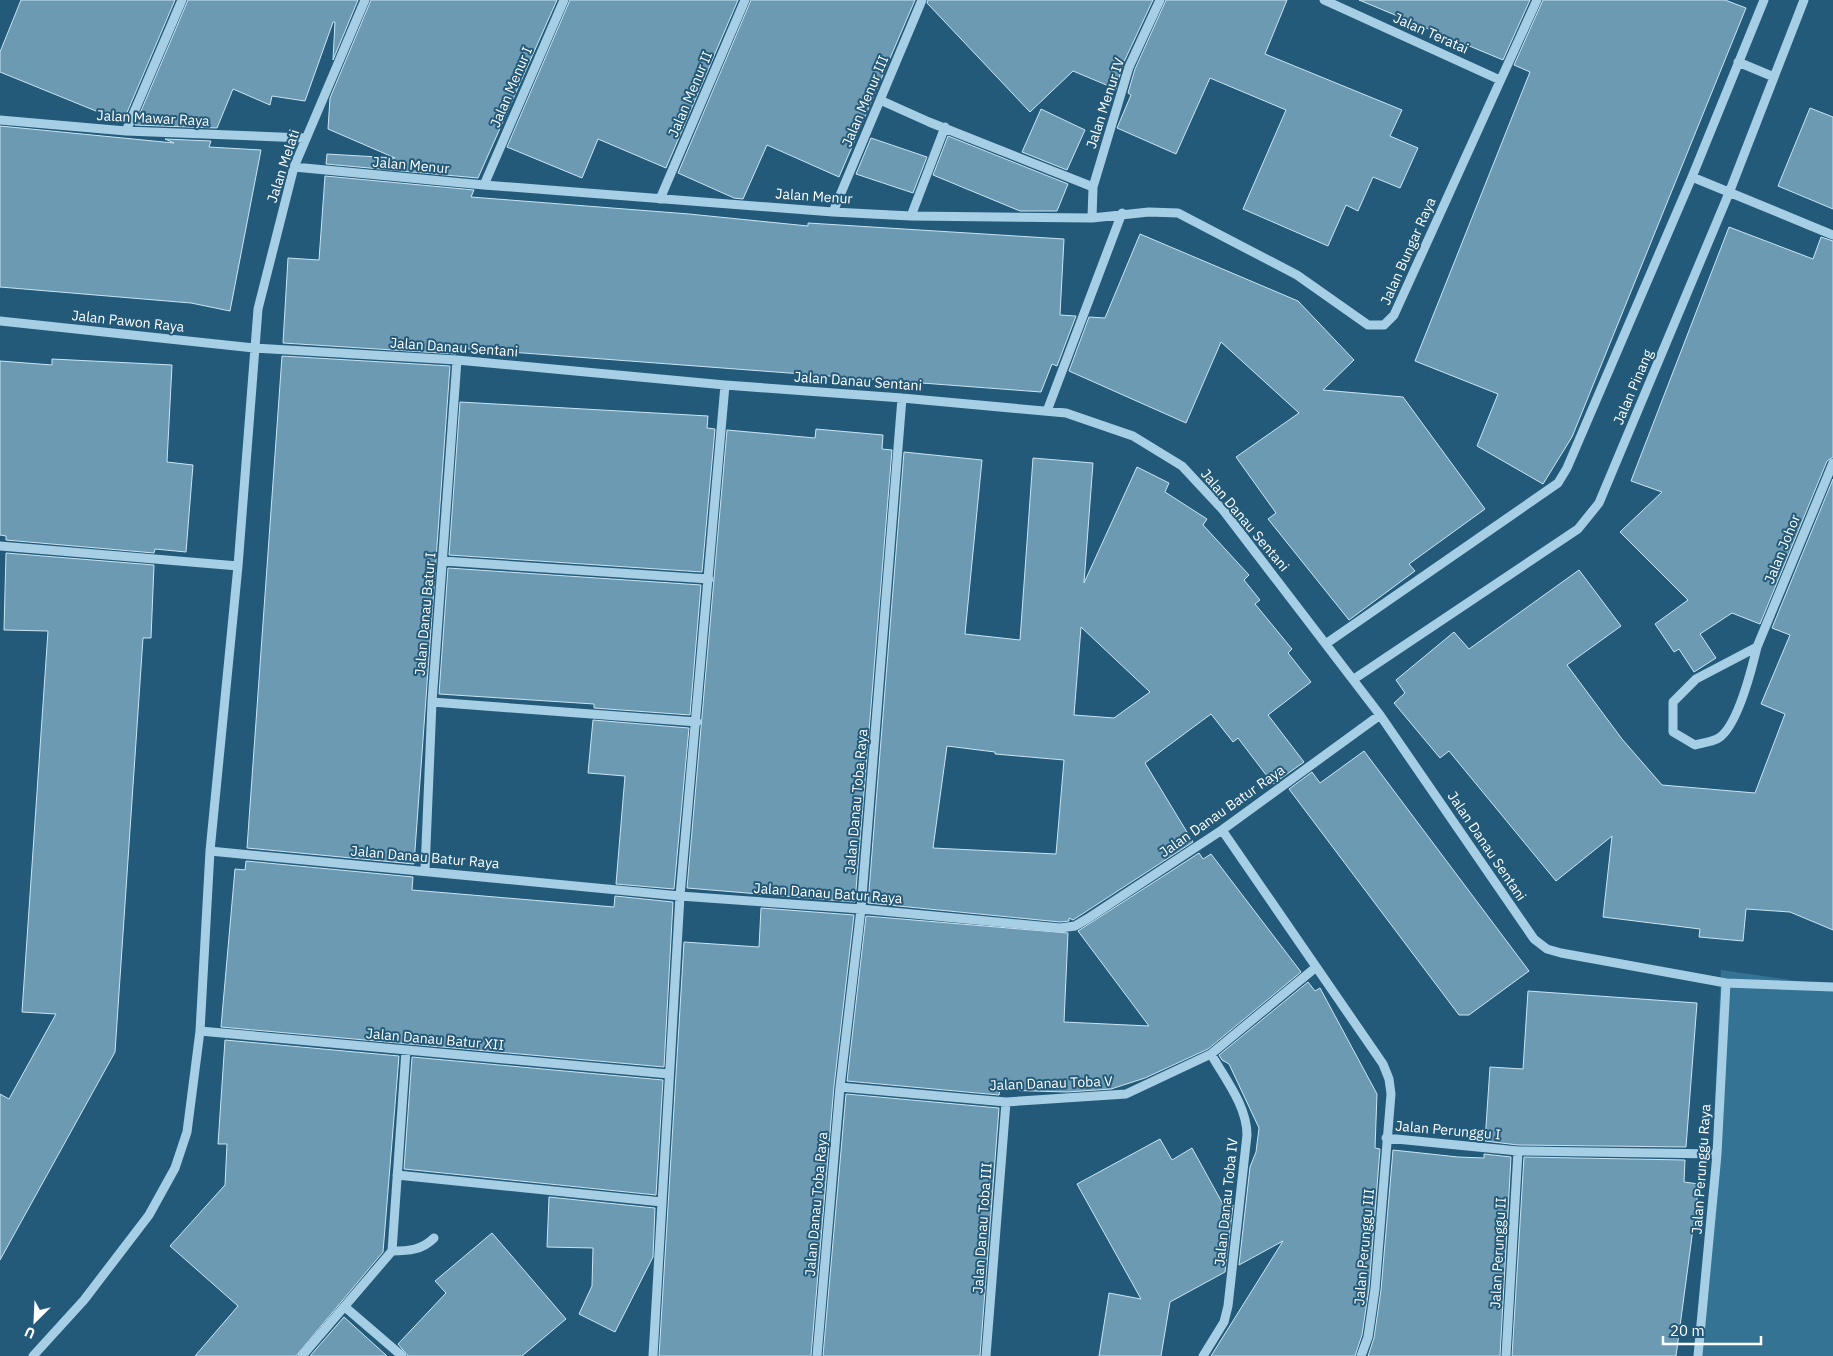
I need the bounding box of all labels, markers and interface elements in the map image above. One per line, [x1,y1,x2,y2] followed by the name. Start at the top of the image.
[1391,8,1471,58] street label: Jalan Teratai
[486,44,536,130] street label: Jalan Menur I
[664,48,716,140] street label: Jalan Menur II
[838,53,892,149] street label: Jalan Menur III
[1082,55,1128,151] street label: Jalan Menur IV
[96,106,210,130] street label: Jalan Mawar Raya
[263,127,303,205] street label: Jalan Melati
[372,153,450,177] street label: Jalan Menur
[775,184,853,208] street label: Jalan Menur
[1376,194,1440,308] street label: Jalan Bungar Raya
[71,306,186,336] street label: Jalan Pawon Raya
[389,334,519,360] street label: Jalan Danau Sentani
[1609,346,1657,427] street label: Jalan Pinang
[793,368,923,394] street label: Jalan Danau Sentani
[1197,465,1293,575] street label: Jalan Danau Sentani
[1760,512,1804,586] street label: Jalan Johor
[411,551,439,677] street label: Jalan Danau Batur I
[841,727,871,874] street label: Jalan Danau Toba Raya
[1156,761,1289,861] street label: Jalan Danau Batur Raya
[1444,788,1530,904] street label: Jalan Danau Sentani
[350,842,501,873] street label: Jalan Danau Batur Raya
[753,879,904,907] street label: Jalan Danau Batur Raya
[365,1024,505,1054] street label: Jalan Danau Batur XII
[989,1072,1113,1094] street label: Jalan Danau Toba V
[1687,1103,1715,1235] street label: Jalan Perunggu Raya
[1395,1116,1501,1144] street label: Jalan Perunggu I
[801,1130,831,1277] street label: Jalan Danau Toba Raya
[1210,1137,1242,1267] street label: Jalan Danau Toba IV
[968,1162,996,1294] street label: Jalan Danau Toba III
[1350,1188,1378,1306] street label: Jalan Perunggu III
[1486,1197,1510,1309] street label: Jalan Perunggu II
[10,1296,60,1346] north arrow
[1663,1314,1760,1346] scale bar
[1670,1321,1705,1340] text: 20 m
[22,1323,38,1343] text: U

